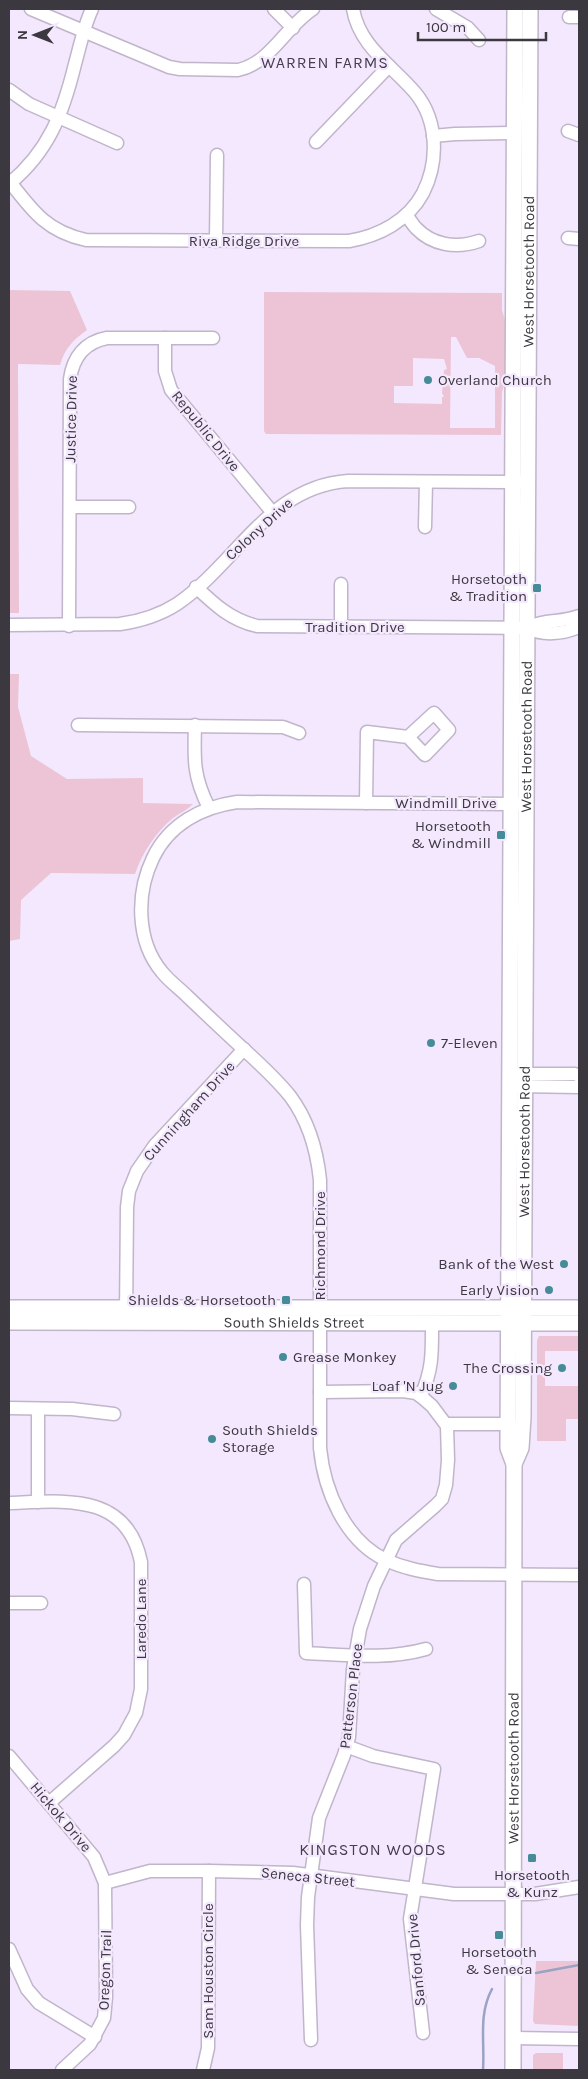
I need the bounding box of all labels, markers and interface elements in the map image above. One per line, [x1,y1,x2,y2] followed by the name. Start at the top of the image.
[10,10,60,60] north arrow
[418,10,546,42] scale bar
[426,18,466,36] text: 100 m
[14,30,31,40] text: N
[261,53,389,72] district label: WARREN FARMS
[519,196,538,348] street label: West Horsetooth Road
[189,232,299,250] street label: Riva Ridge Drive
[438,371,552,389] place label: Overland Church
[422,374,434,386] marker: Overland Church
[61,375,81,463] street label: Justice Drive
[168,387,244,475] street label: Republic Drive
[222,494,296,564] street label: Colony Drive
[449,570,527,605] place label: Horsetooth & Tradition
[531,582,543,594] marker: Horsetooth & Tradition
[305,618,405,636] street label: Tradition Drive
[517,661,536,813] street label: West Horsetooth Road
[395,794,497,812] street label: Windmill Drive
[411,817,491,852] place label: Horsetooth & Windmill
[495,829,507,841] marker: Horsetooth & Windmill
[441,1034,498,1052] place label: 7-Eleven
[425,1037,437,1049] marker: 7-Eleven
[139,1057,239,1165] street label: Cunningham Drive
[515,1066,534,1218] street label: West Horsetooth Road
[311,1191,329,1301] street label: Richmond Drive
[438,1255,554,1273] place label: Bank of the West
[558,1258,570,1270] marker: Bank of the West
[460,1281,539,1299] place label: Early Vision
[543,1284,555,1296] marker: Early Vision
[128,1291,276,1309] place label: Shields & Horsetooth
[280,1294,292,1306] marker: Shields & Horsetooth
[224,1313,365,1332] street label: South Shields Street
[293,1348,396,1366] place label: Grease Monkey
[277,1351,289,1363] marker: Grease Monkey
[464,1359,553,1377] place label: The Crossing
[556,1362,568,1374] marker: The Crossing
[371,1377,444,1395] place label: Loaf 'N Jug
[447,1380,459,1392] marker: Loaf 'N Jug
[222,1421,318,1456] place label: South Shields Storage
[206,1433,218,1445] marker: South Shields Storage
[132,1578,150,1660] street label: Laredo Lane
[336,1642,366,1750] street label: Patterson Place
[504,1692,523,1844] street label: West Horsetooth Road
[26,1778,96,1856] street label: Hickok Drive
[299,1840,447,1859] district label: KINGSTON WOODS
[526,1852,538,1864] marker: Horsetooth & Kunz
[260,1863,356,1891] street label: Seneca Street
[494,1866,570,1901] place label: Horsetooth & Kunz
[199,1903,217,2039] street label: Sam Houston Circle
[403,1913,429,2007] street label: Sanford Drive
[95,1929,115,2011] street label: Oregon Trail
[493,1929,505,1941] marker: Horsetooth & Seneca
[461,1943,537,1978] place label: Horsetooth & Seneca

